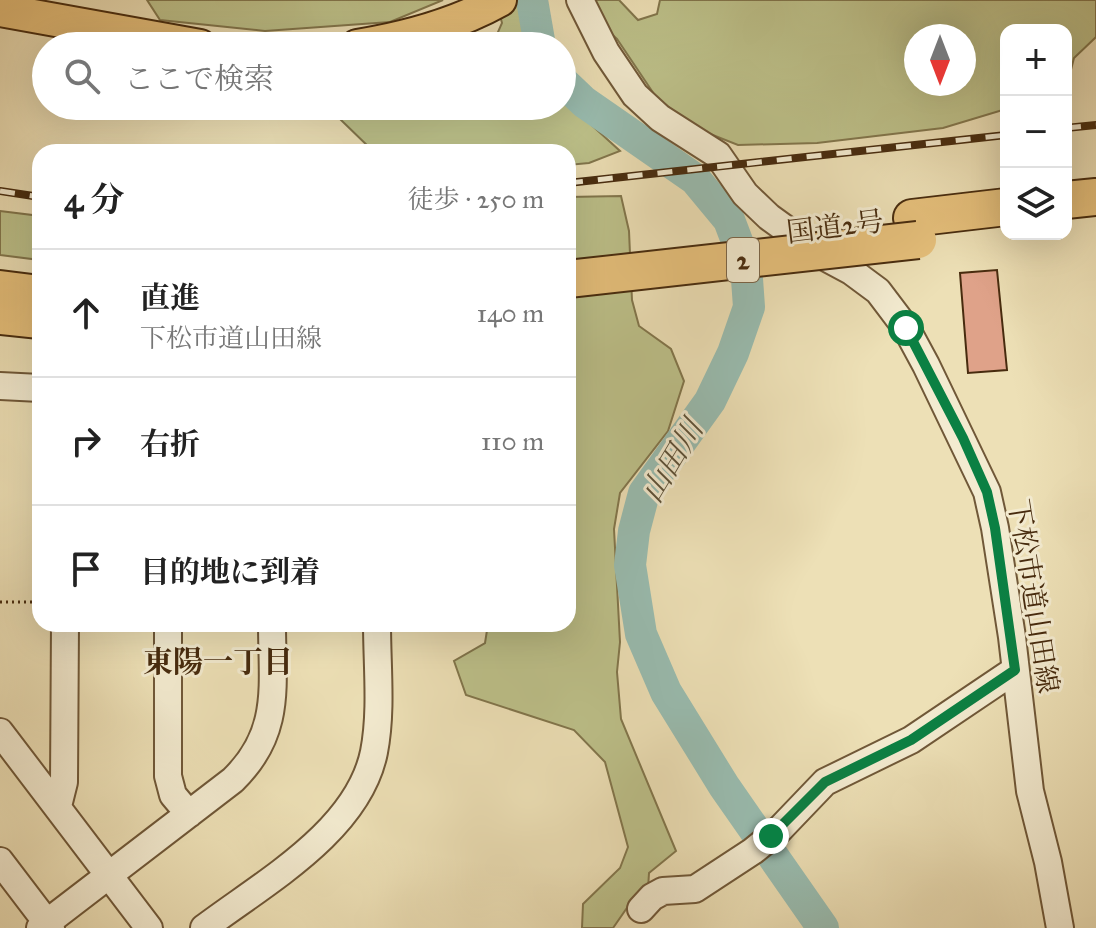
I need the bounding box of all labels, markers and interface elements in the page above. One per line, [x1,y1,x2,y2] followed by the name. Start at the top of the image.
[904,24,976,96] north arrow
[1000,24,1072,240] map controls
[1000,24,1072,96] button: +
[32,32,576,120] search box
[60,54,104,98] icon: search
[124,61,274,97] text: ここで検索
[1000,96,1072,168] button: −
[1000,168,1072,240] button: layers
[64,179,124,220] text: 4 分
[408,183,544,215] text: 徒歩 · 250 m
[784,203,886,250] street label: 国道2号
[727,238,759,282] road number: 2
[140,280,200,316] text: 直進
[64,291,108,335] icon: ahead
[477,297,544,329] text: 140 m
[888,310,924,346] route start
[140,322,322,354] text: 下松市道山田線
[633,411,712,509] water label: 山田川
[64,419,108,463] icon: right
[481,425,544,457] text: 110 m
[140,426,200,462] text: 右折
[1001,497,1066,696] street label: 下松市道山田線
[64,547,108,591] icon: arrive
[140,554,320,590] text: 目的地に到着
[143,644,293,680] district label: 東陽一丁目
[753,818,789,854] route end

